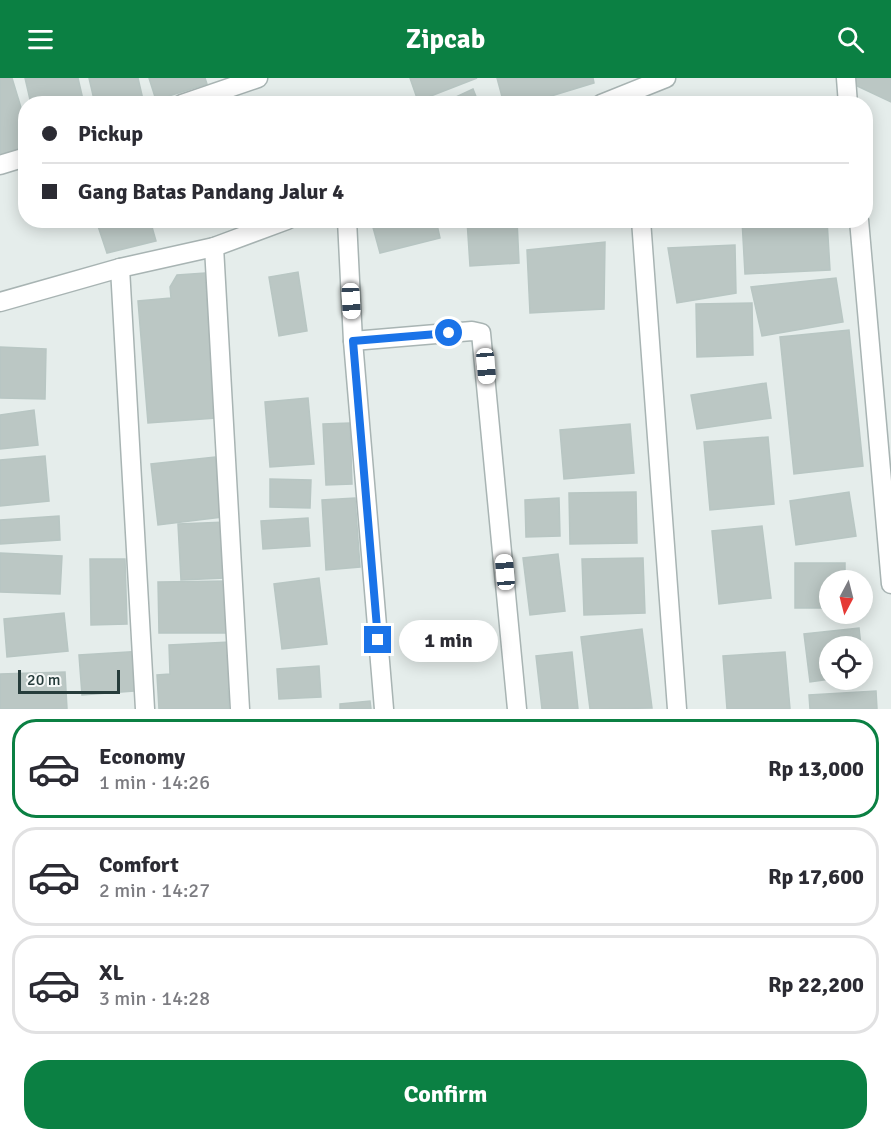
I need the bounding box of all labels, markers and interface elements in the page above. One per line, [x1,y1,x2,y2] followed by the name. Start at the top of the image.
[24,23,57,56] icon: menu
[406,23,485,56] text: Zipcab
[834,23,867,56] icon: search
[78,120,143,147] text: Pickup
[78,178,344,205] text: Gang Batas Pandang Jalur 4
[341,283,361,319] car
[435,319,462,346] route start
[475,347,497,385] car
[494,553,516,591] car
[819,570,873,624] north arrow
[819,570,873,690] map controls
[399,619,498,661] callout: 1 min
[364,626,391,653] route end
[424,628,473,653] text: 1 min
[819,636,873,690] button: locate
[18,667,120,694] scale bar
[27,670,61,690] text: 20 m
[27,742,81,796] icon: car
[99,743,185,770] text: Economy
[768,755,864,782] text: Rp 13,000
[99,770,210,795] text: 1 min · 14:26
[27,850,81,904] icon: car
[99,851,179,878] text: Comfort
[768,863,864,890] text: Rp 17,600
[99,878,210,903] text: 2 min · 14:27
[27,958,81,1012] icon: car
[99,959,124,986] text: XL
[768,971,864,998] text: Rp 22,200
[99,986,210,1011] text: 3 min · 14:28
[24,1060,867,1129] button: Confirm

